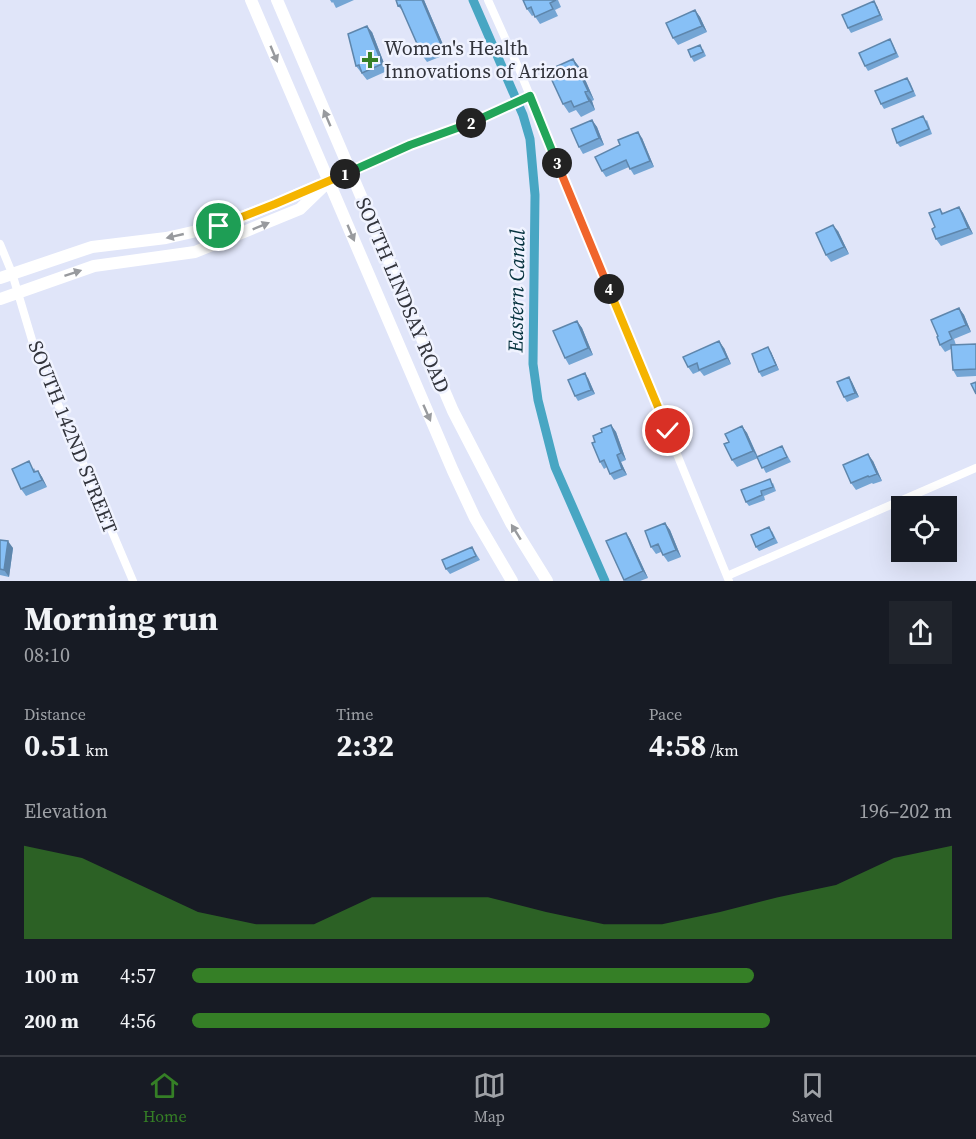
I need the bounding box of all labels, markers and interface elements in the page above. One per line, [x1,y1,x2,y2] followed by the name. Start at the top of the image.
[384,34,589,85] place label: Women's Health Innovations of Arizona
[269,45,279,63] one-way arrow
[361,51,379,69] marker: Women's Health Innovations of Arizona
[456,108,486,138] pin: 2
[322,109,331,127] one-way arrow
[467,112,475,134] text: 2
[542,148,572,178] pin: 3
[553,152,561,174] text: 3
[330,159,360,189] pin: 1
[341,163,349,185] text: 1
[349,193,457,397] street label: SOUTH LINDSAY ROAD
[193,200,244,251] pin
[202,209,235,242] icon: arrive
[252,221,270,230] one-way arrow
[347,224,356,242] one-way arrow
[500,229,532,354] water label: Eastern Canal
[166,231,184,241] one-way arrow
[64,268,82,277] one-way arrow
[594,274,624,304] pin: 4
[605,278,613,300] text: 4
[22,336,124,538] street label: SOUTH 142ND STREET
[422,404,432,422] one-way arrow
[642,405,693,456] pin
[651,414,684,447] icon: check
[891,496,957,562] map controls
[891,496,957,562] button: locate
[510,524,521,540] one-way arrow
[24,596,218,641] text: Morning run
[889,601,952,664] button: share
[24,641,70,669] text: 08:10
[24,703,86,725] text: Distance
[336,703,373,725] text: Time
[649,703,682,725] text: Pace
[24,725,82,766] text: 0.51
[336,725,394,766] text: 2:32
[649,725,706,766] text: 4:58
[82,739,109,761] text: km
[706,739,739,761] text: /km
[24,797,108,825] text: Elevation
[859,797,952,825] text: 196–202 m
[24,962,79,990] text: 100 m
[120,962,156,990] text: 4:57
[24,1007,79,1035] text: 200 m
[120,1007,156,1035] text: 4:56
[143,1069,187,1127] tab: Home
[473,1069,506,1127] tab: Map
[792,1069,833,1127] tab: Saved

